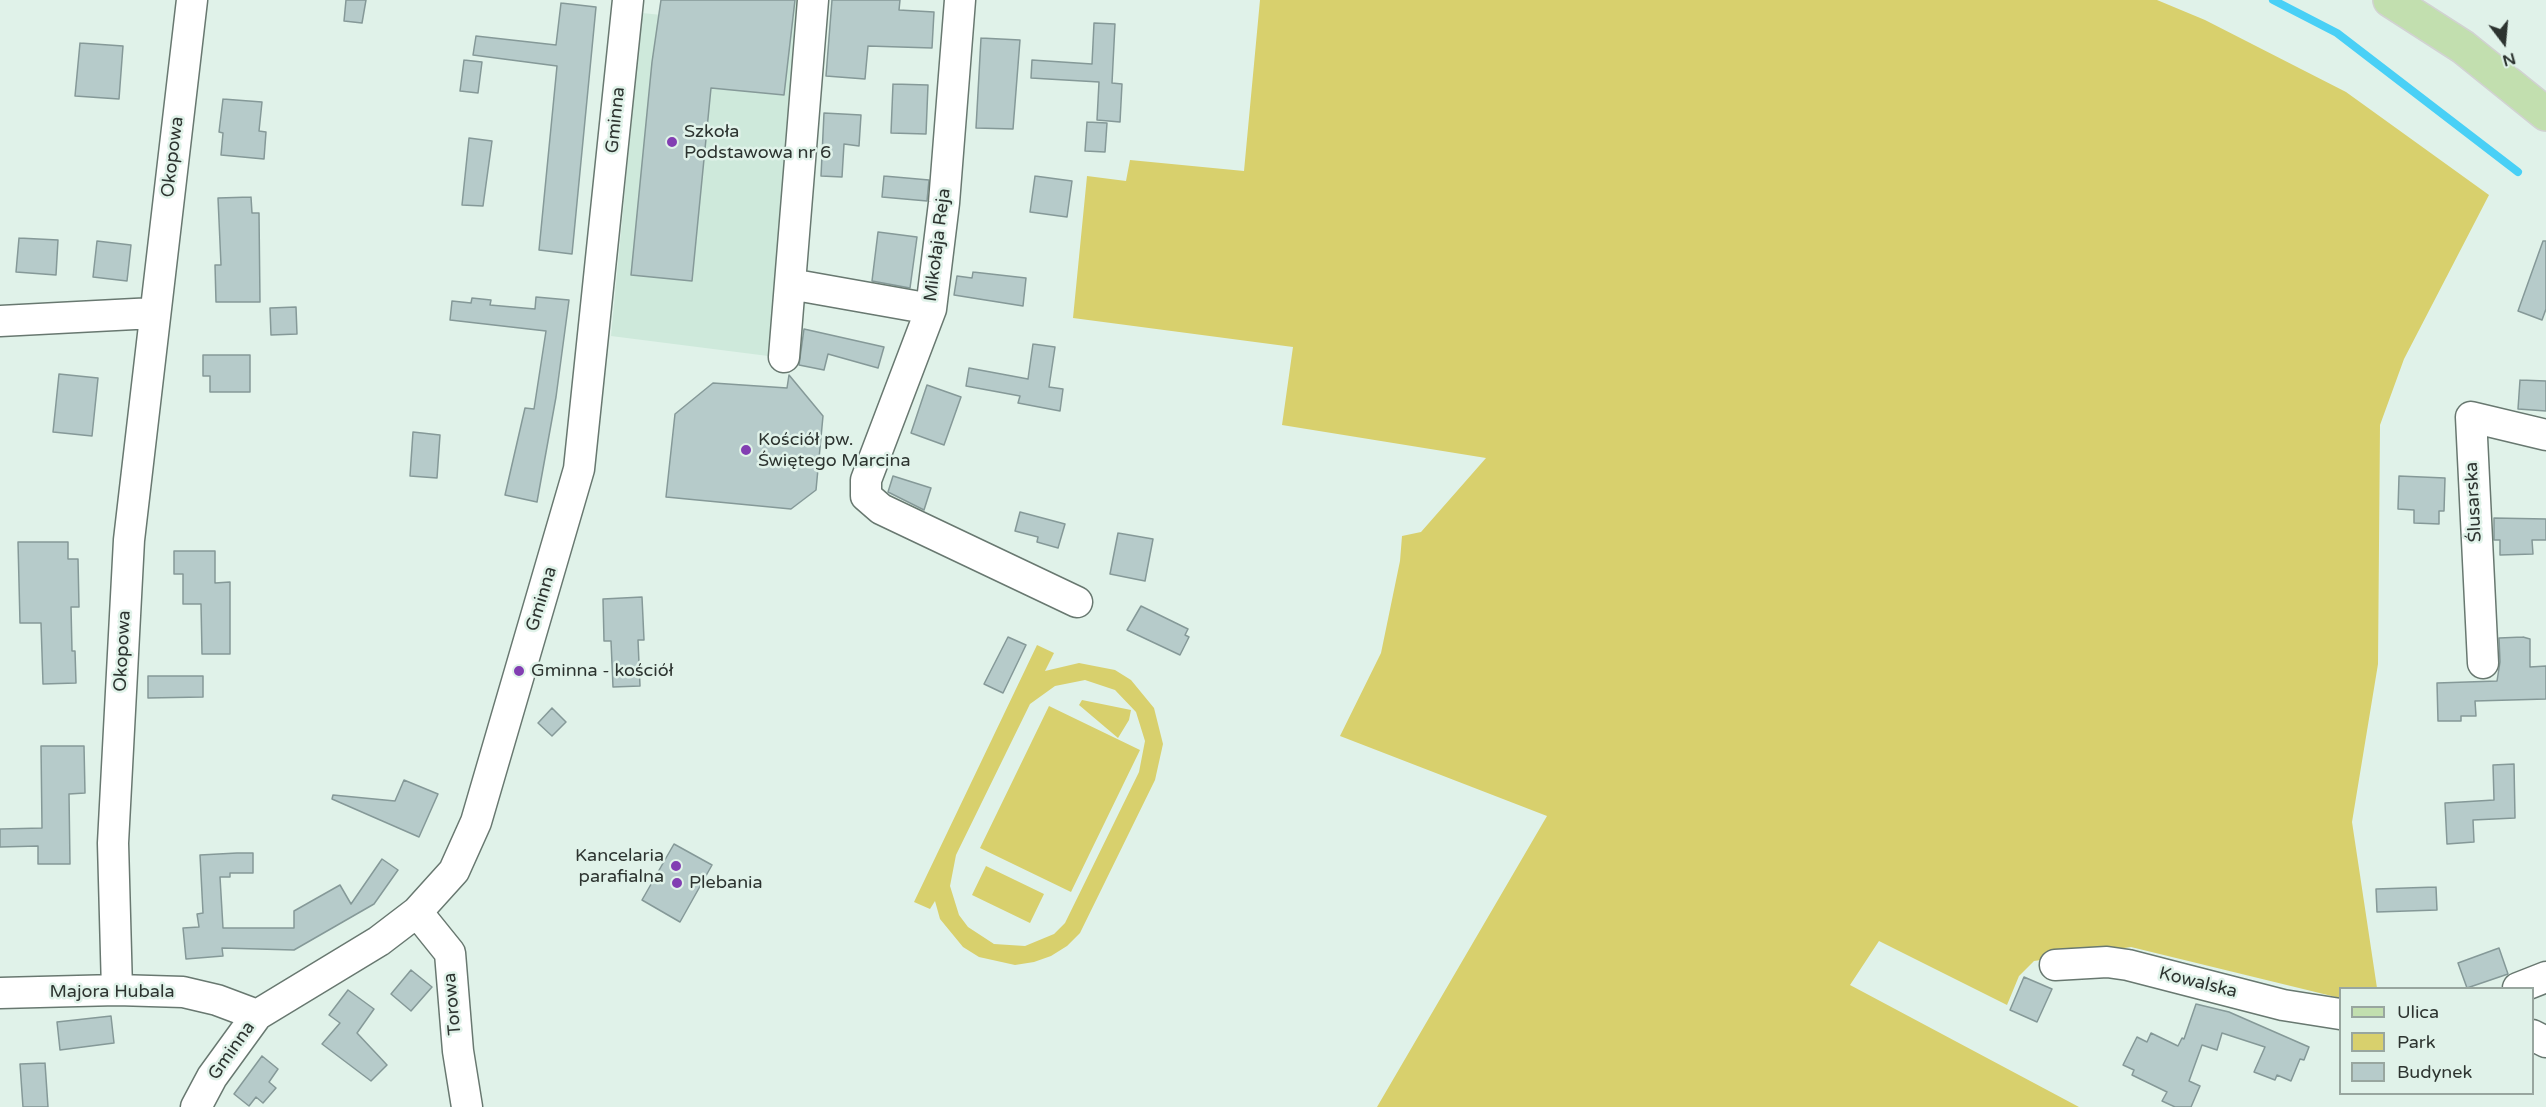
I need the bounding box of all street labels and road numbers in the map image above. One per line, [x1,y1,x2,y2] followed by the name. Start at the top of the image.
[602,86,630,154] street label: Gminna
[157,115,189,199] street label: Okopowa
[920,187,956,303] street label: Mikołaja Reja
[2461,461,2487,543] street label: Ślusarska
[522,564,562,634] street label: Gminna
[110,610,136,692] street label: Okopowa
[2157,963,2239,1003] street label: Kowalska
[440,972,466,1036] street label: Torowa
[49,981,175,1003] street label: Majora Hubala
[204,1017,260,1085] street label: Gminna

